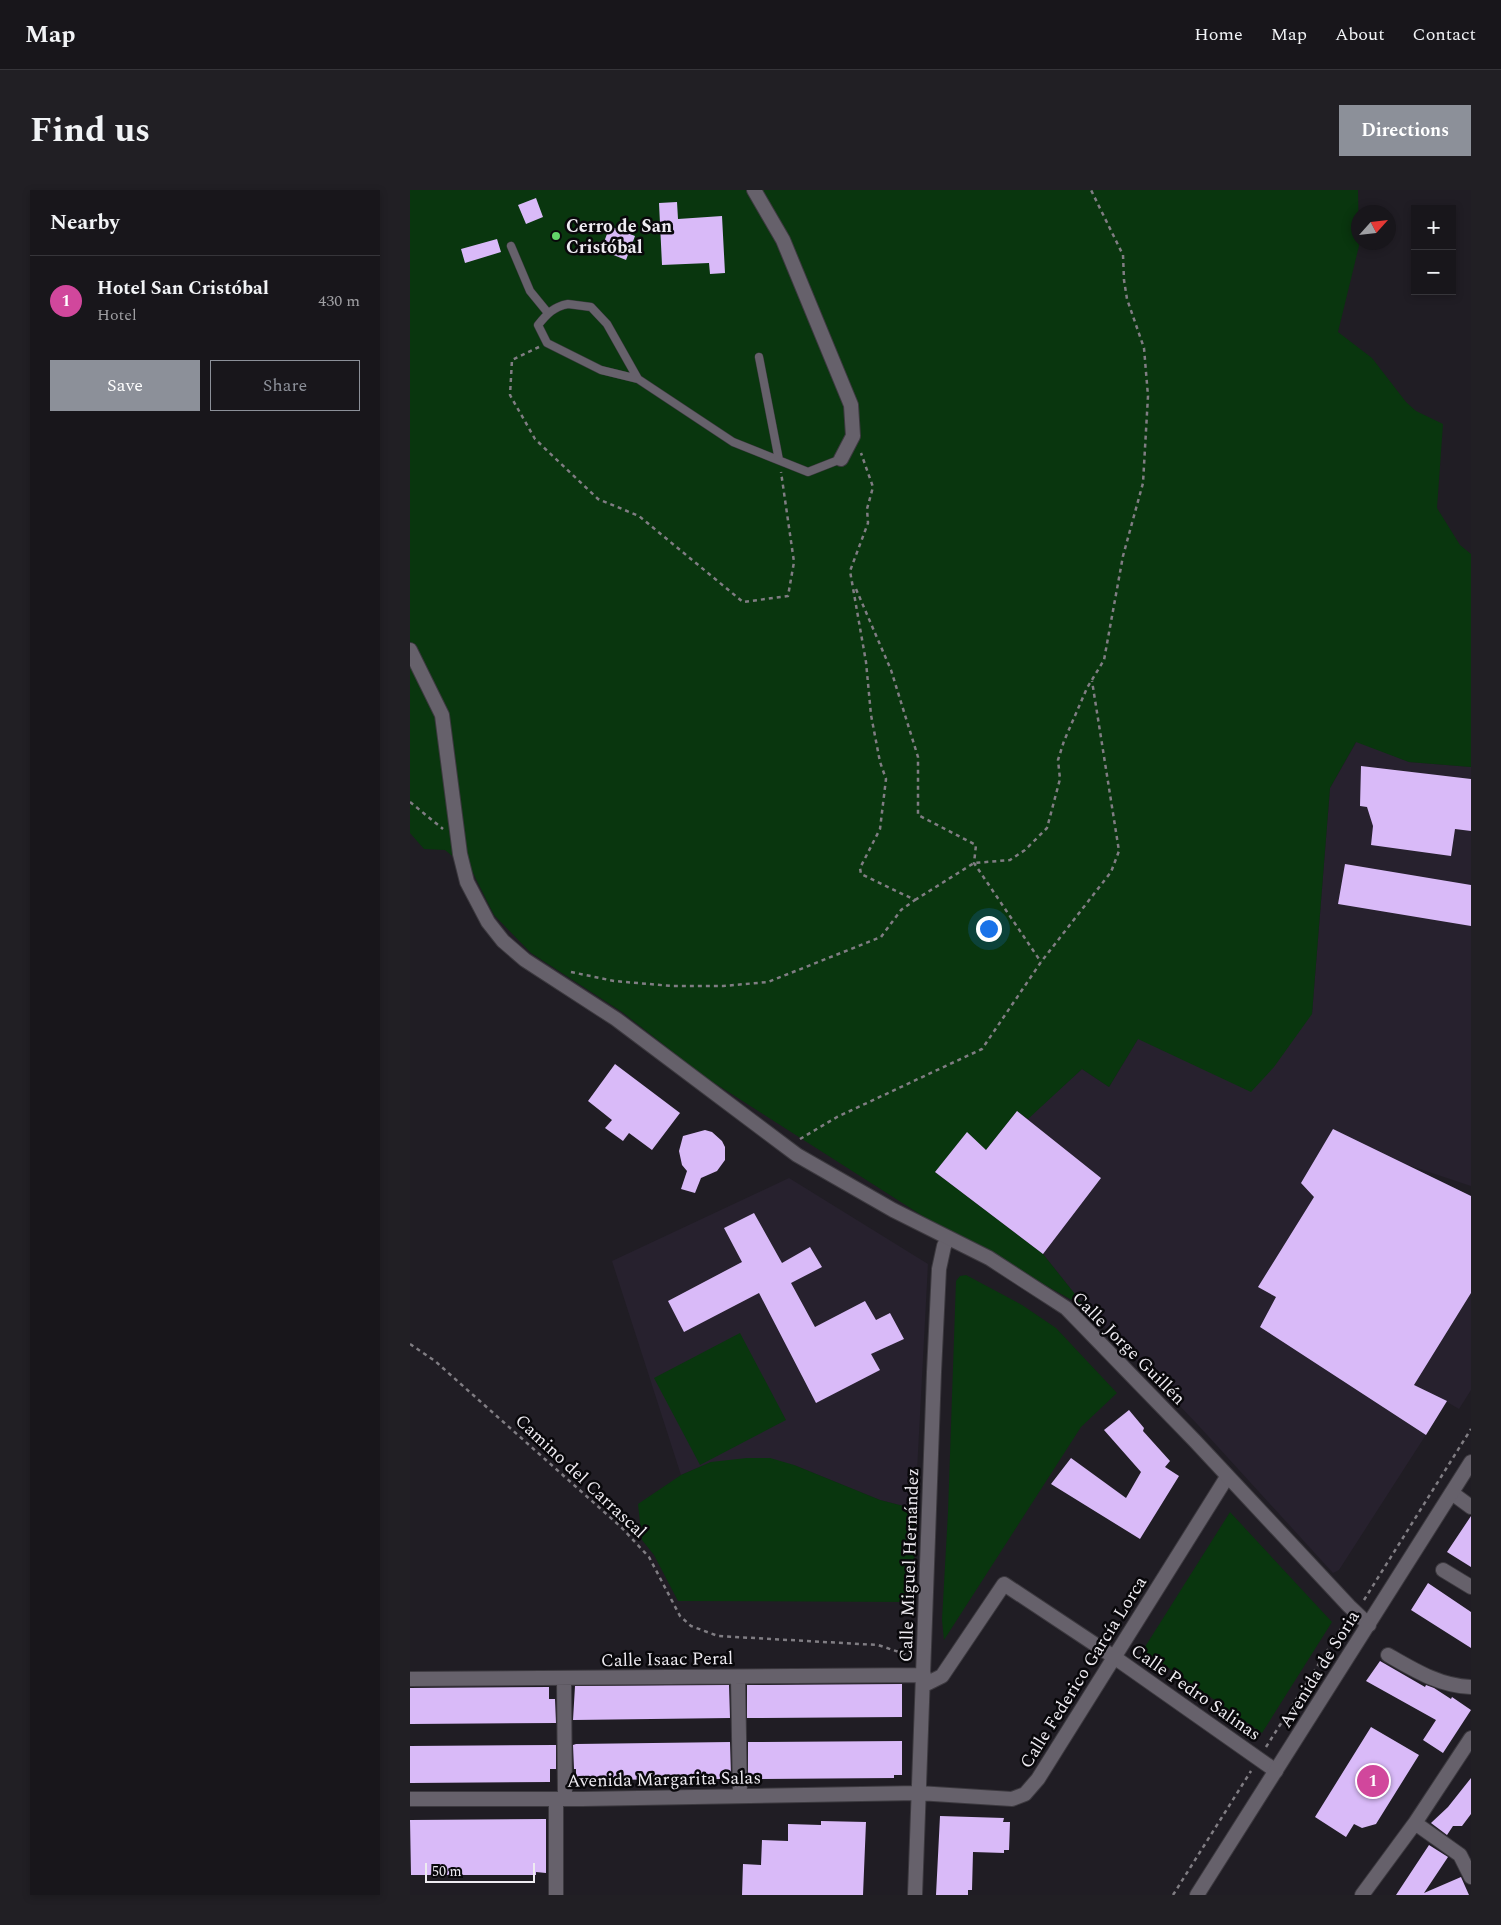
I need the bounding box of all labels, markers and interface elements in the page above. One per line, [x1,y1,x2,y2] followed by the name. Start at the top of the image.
[25,17,75,53] text: Map
[1194,21,1243,48] text: Home
[1271,21,1307,48] text: Map
[1335,21,1385,48] text: About
[1413,21,1476,48] text: Contact
[30,104,150,157] text: Find us
[1339,105,1471,156] button: Directions
[1351,205,1396,250] north arrow
[1411,205,1456,295] map controls
[1411,205,1456,250] button: +
[50,207,120,239] text: Nearby
[566,213,672,261] place label: Cerro de San Cristóbal
[550,230,562,242] marker: Cerro de San Cristóbal
[1411,250,1456,295] button: −
[97,274,269,303] text: Hotel San Cristóbal
[62,289,70,313] text: 1
[318,289,360,313] text: 430 m
[97,303,137,327] text: Hotel
[50,360,200,411] button: Save
[210,360,360,411] button: Share
[976,916,1002,942] your location
[1066,1285,1192,1411] street label: Calle Jorge Guillén
[509,1408,653,1545] street label: Camino del Carrascal
[893,1467,926,1663] street label: Calle Miguel Hernández
[1013,1571,1154,1774] street label: Calle Federico García Lorca
[1272,1605,1366,1733] street label: Avenida de Soria
[1125,1637,1266,1747] street label: Calle Pedro Salinas
[601,1645,733,1674] street label: Calle Isaac Peral
[1357,1762,1389,1800] pin: 1
[567,1764,761,1795] street label: Avenida Margarita Salas
[425,1860,535,1883] scale bar
[432,1861,462,1882] text: 50 m

